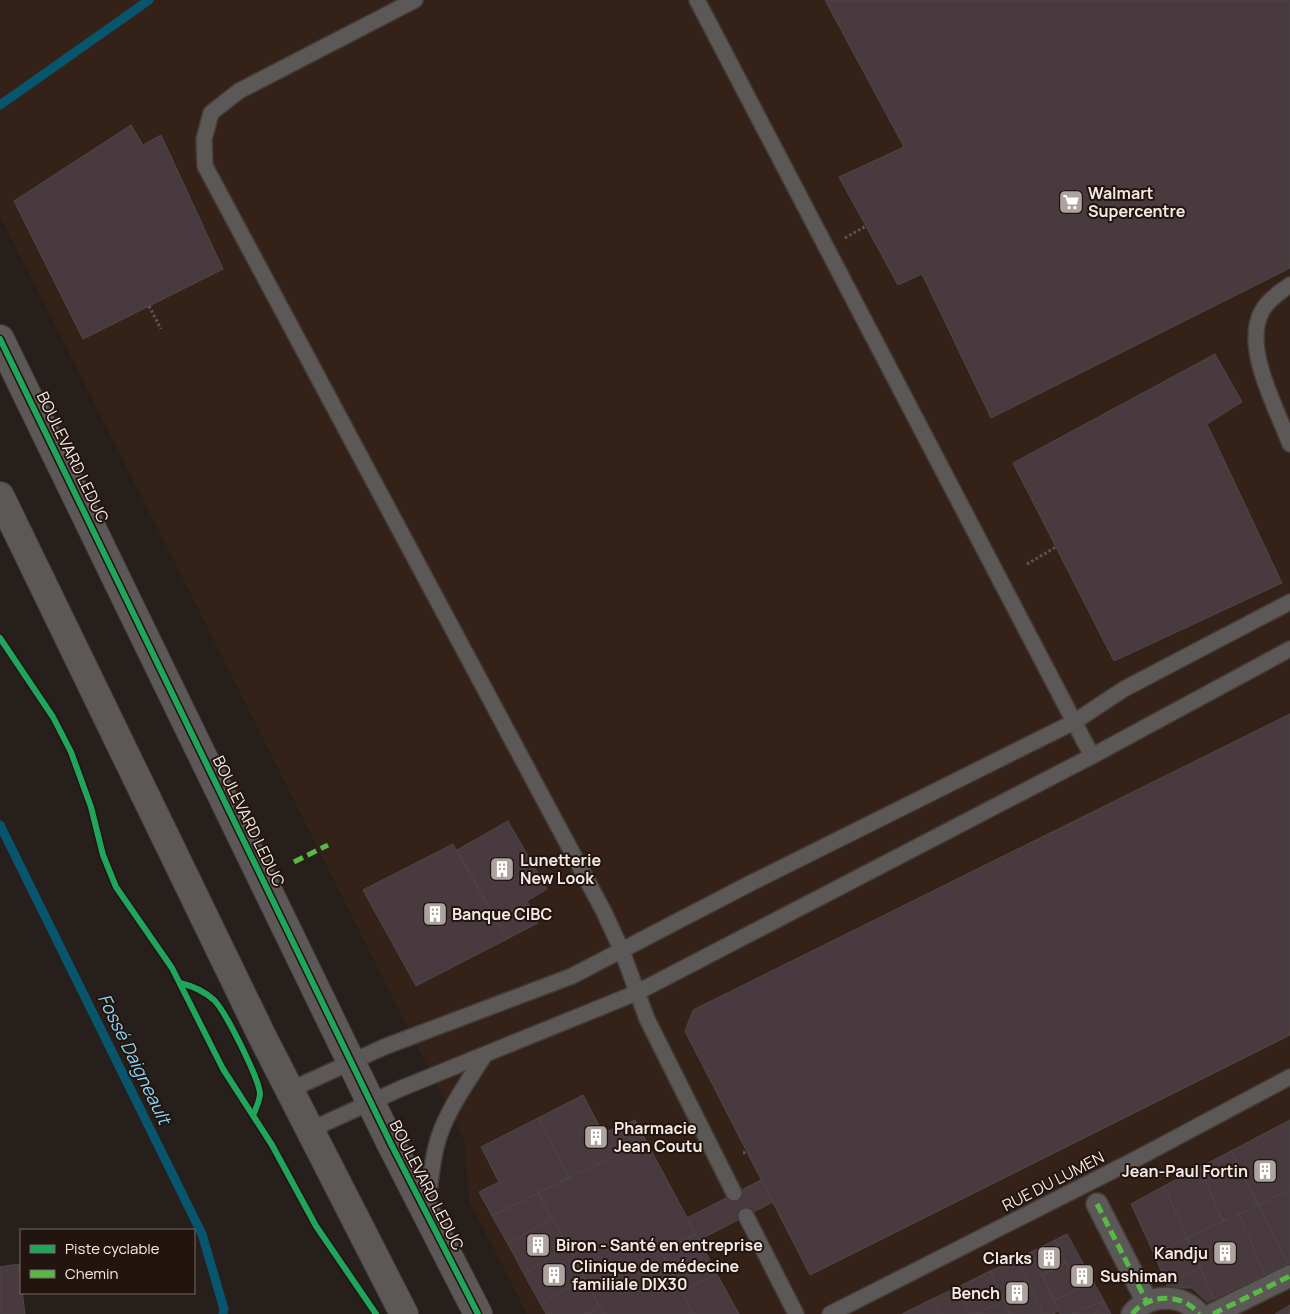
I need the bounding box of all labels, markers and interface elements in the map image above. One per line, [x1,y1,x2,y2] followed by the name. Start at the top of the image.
[1088,182,1186,222] place label: Walmart Supercentre
[1058,189,1084,215] supermarket icon: Walmart Supercentre
[32,388,114,526] street label: BOULEVARD LEDUC
[208,752,290,890] street label: BOULEVARD LEDUC
[520,849,601,889] place label: Lunetterie New Look
[489,856,515,882] building icon: Lunetterie New Look
[422,901,448,927] building icon: Banque CIBC
[452,903,552,925] place label: Banque CIBC
[93,989,178,1129] water label: Fossé Daigneault
[385,1116,469,1254] street label: BOULEVARD LEDUC
[614,1117,703,1157] place label: Pharmacie Jean Coutu
[583,1124,609,1150] building icon: Pharmacie Jean Coutu
[998,1146,1108,1216] street label: RUE DU LUMEN
[1252,1158,1278,1184] building icon: Jean-Paul Fortin
[1122,1160,1248,1182] place label: Jean-Paul Fortin
[20,1229,195,1294] legend
[525,1232,551,1258] building icon: Biron - Santé en entreprise
[556,1234,763,1256] place label: Biron - Santé en entreprise
[65,1238,160,1259] text: Piste cyclable
[1212,1240,1238,1266] building icon: Kandju
[1154,1242,1208,1264] place label: Kandju
[1036,1245,1062,1271] building icon: Clarks
[983,1247,1032,1269] place label: Clarks
[572,1255,740,1295] place label: Clinique de médecine familiale DIX30
[541,1262,567,1288] building icon: Clinique de médecine familiale DIX30
[65,1263,118,1284] text: Chemin
[1069,1263,1095,1289] building icon: Sushiman
[1100,1265,1177,1287] place label: Sushiman
[1004,1280,1030,1306] building icon: Bench
[951,1282,1000,1304] place label: Bench

